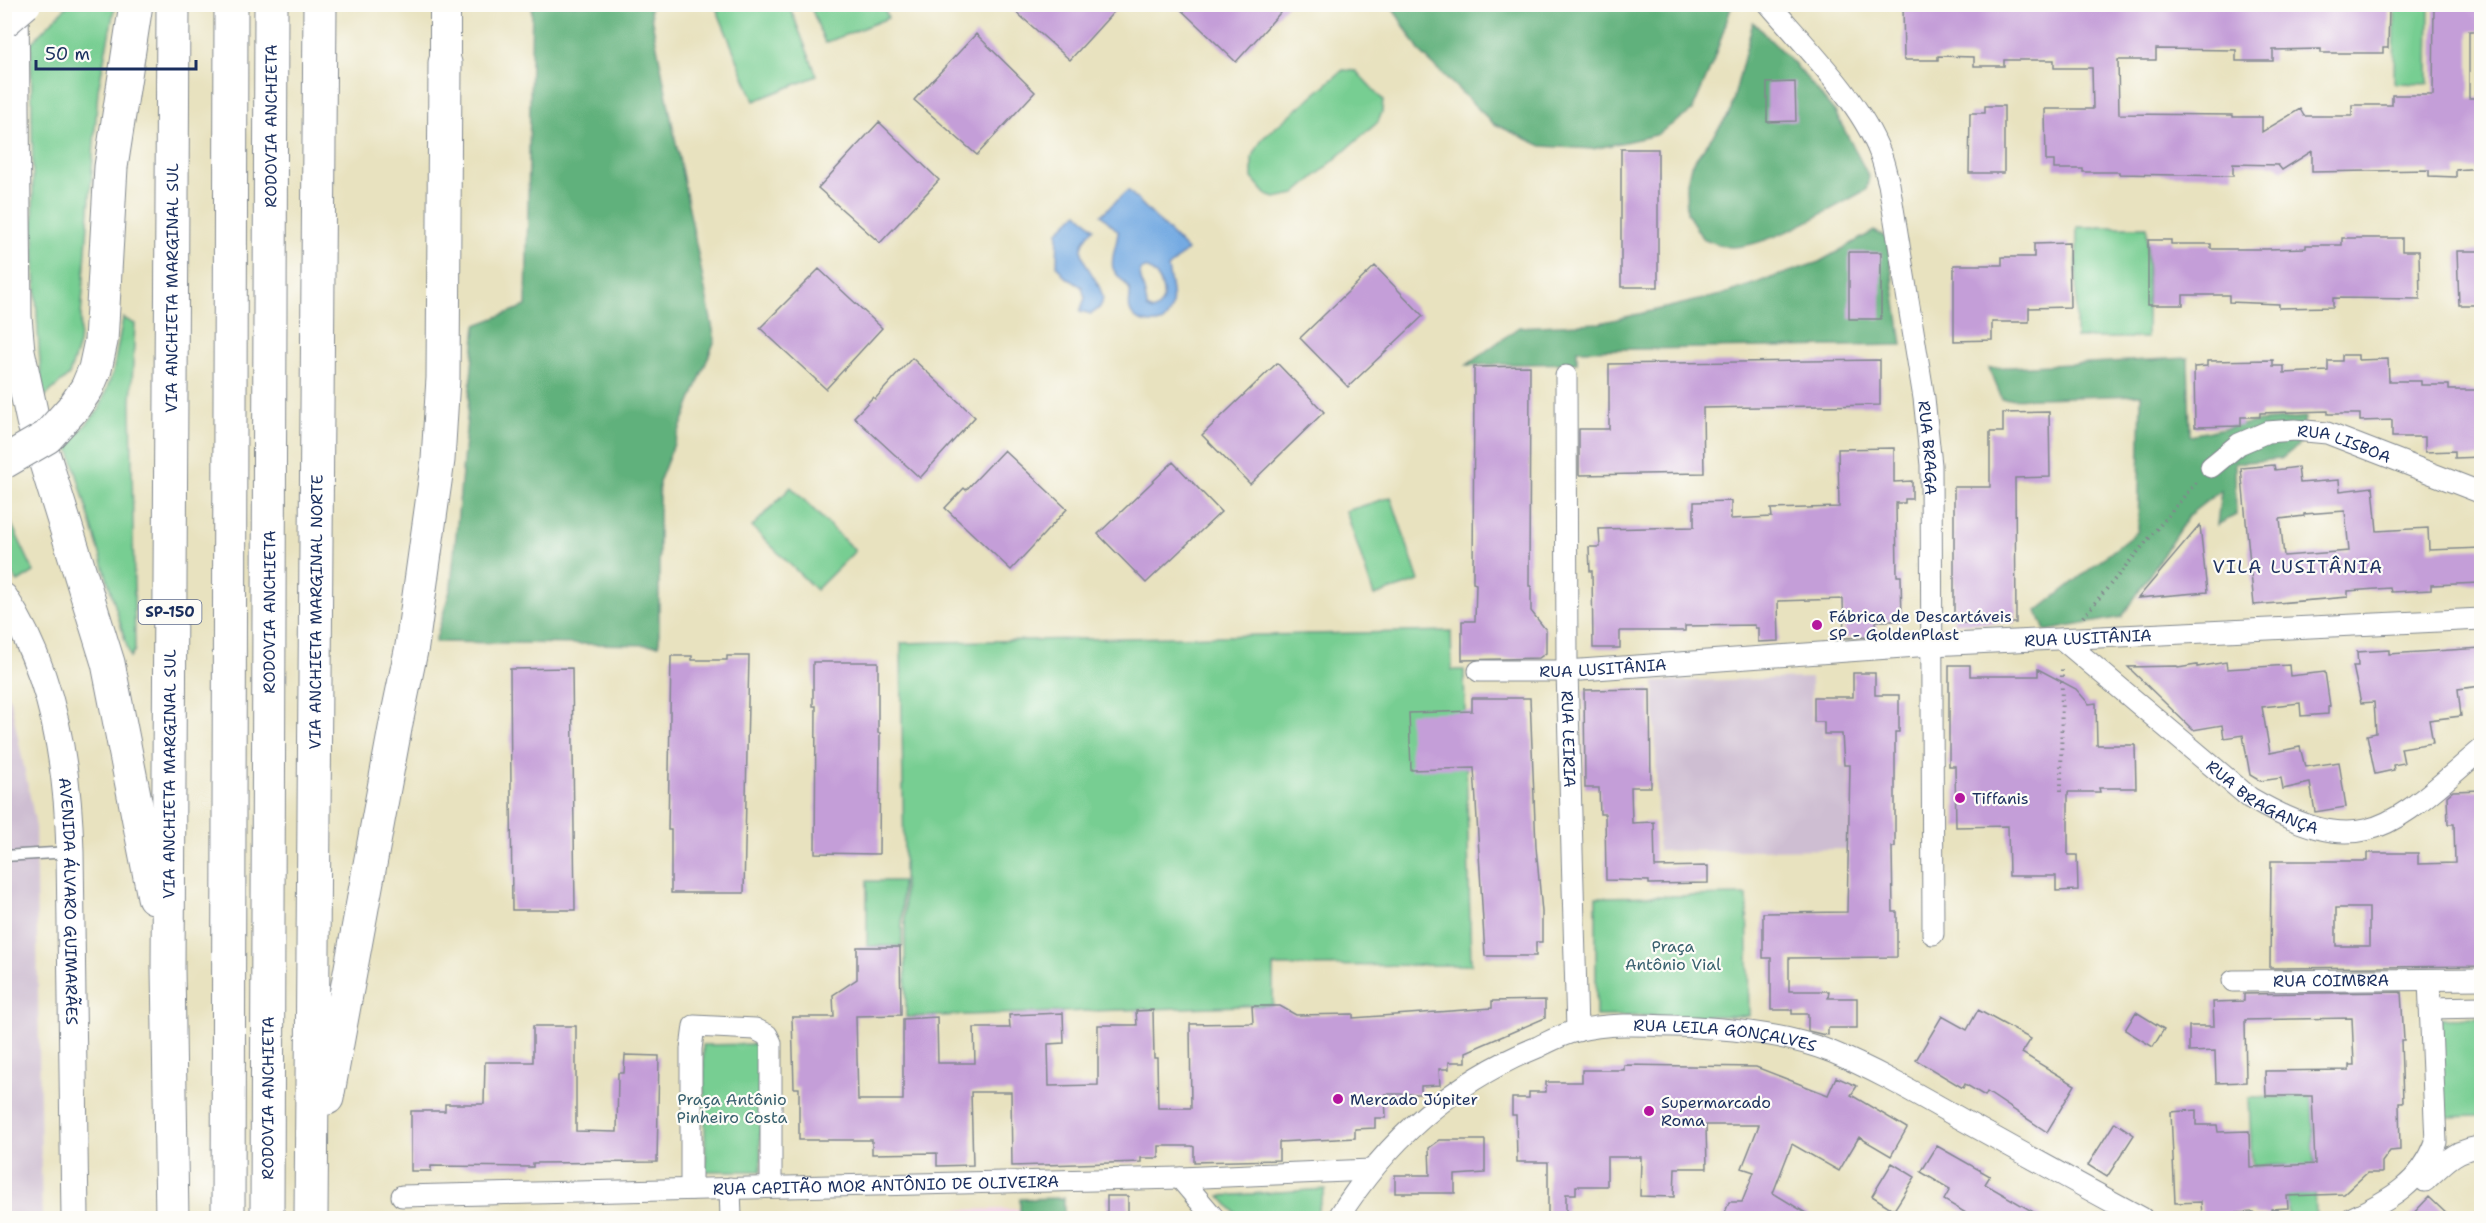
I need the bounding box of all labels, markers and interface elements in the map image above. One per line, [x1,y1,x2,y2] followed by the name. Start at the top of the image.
[36,33,196,71] scale bar
[45,42,90,66] text: 50 m
[260,44,282,208] street label: RODOVIA ANCHIETA
[161,163,183,413] street label: VIA ANCHIETA MARGINAL SUL
[1913,400,1941,495] street label: RUA BRAGA
[2296,420,2394,468] street label: RUA LISBOA
[304,474,328,750] street label: VIA ANCHIETA MARGINAL NORTE
[259,530,280,694] street label: RODOVIA ANCHIETA
[2212,555,2384,579] district label: VILA LUSITÂNIA
[138,600,201,624] road number: SP-150
[1829,606,2012,645] place label: Fábrica de Descartáveis SP - GoldenPlast
[1810,618,1824,632] marker: Fábrica de Descartáveis SP - GoldenPlast
[2024,625,2152,652] street label: RUA LUSITÂNIA
[158,649,181,899] street label: VIA ANCHIETA MARGINAL SUL
[1539,654,1667,682] street label: RUA LUSITÂNIA
[1557,690,1580,788] street label: RUA LEIRIA
[2202,756,2321,839] street label: RUA BRAGANÇA
[54,776,83,1025] street label: AVENIDA ÁLVARO GUIMARÃES
[1972,788,2029,809] place label: Tiffanis
[1953,791,1967,805] marker: Tiffanis
[1625,936,1721,975] park label: Praça Antônio Vial
[2273,970,2389,992] street label: RUA COIMBRA
[1633,1015,1819,1057] street label: RUA LEILA GONÇALVES
[257,1016,279,1180] street label: RODOVIA ANCHIETA
[676,1089,788,1128] park label: Praça Antônio Pinheiro Costa
[1350,1089,1478,1110] place label: Mercado Júpiter
[1331,1092,1345,1106] marker: Mercado Júpiter
[1661,1092,1771,1131] place label: Supermarcado Roma
[1642,1104,1656,1118] marker: Supermarcado Roma
[713,1171,1059,1200] street label: RUA CAPITÃO MOR ANTÔNIO DE OLIVEIRA

